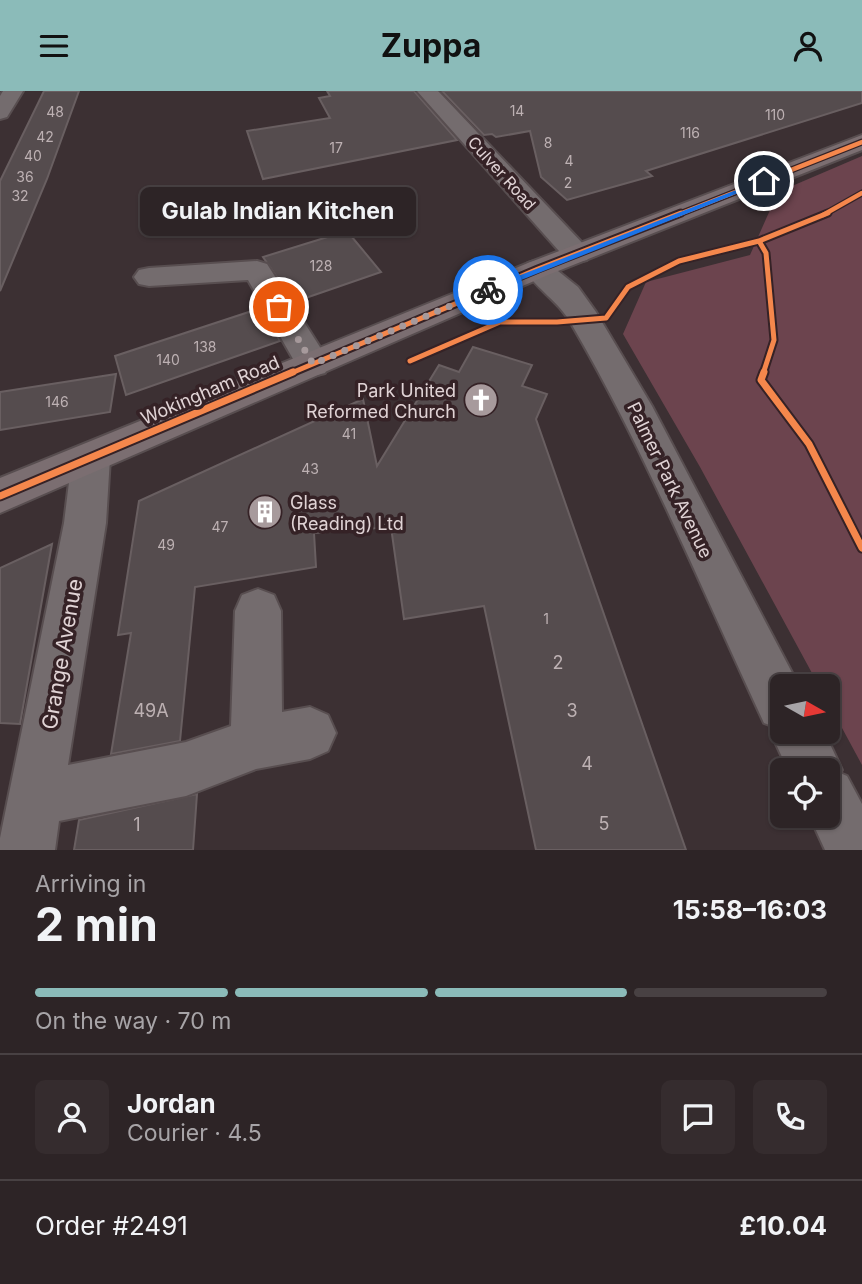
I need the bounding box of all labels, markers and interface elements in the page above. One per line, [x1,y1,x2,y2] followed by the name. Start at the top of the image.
[381,26,481,65] text: Zuppa
[35,27,73,65] icon: menu
[789,27,827,65] icon: person
[510,102,524,119] house number: 14
[46,103,64,120] house number: 48
[765,106,785,123] house number: 110
[680,124,700,141] house number: 116
[36,128,54,145] house number: 42
[464,132,540,214] street label: Culver Road
[544,134,552,151] house number: 8
[329,139,343,156] house number: 17
[24,147,42,164] house number: 40
[734,151,794,211] pin
[564,152,574,169] house number: 4
[745,162,783,200] icon: home
[16,168,34,185] house number: 36
[564,174,572,191] house number: 2
[11,187,29,204] house number: 32
[141,188,417,237] callout: Gulab Indian Kitchen
[162,197,394,225] text: Gulab Indian Kitchen
[453,255,523,325] courier
[310,257,332,274] house number: 128
[469,271,507,309] icon: bike
[249,277,309,337] pin
[260,288,298,326] icon: bag
[193,338,217,355] house number: 138
[138,351,282,429] street label: Wokingham Road
[156,351,180,368] house number: 140
[306,380,456,422] place label: Park United Reformed Church
[462,381,500,419] church icon: Park United Reformed Church
[45,393,69,410] house number: 146
[623,399,717,561] street label: Palmer Park Avenue
[342,425,356,442] house number: 41
[301,460,319,477] house number: 43
[290,492,404,534] place label: Glass (Reading) Ltd
[246,493,284,531] building icon: Glass (Reading) Ltd
[212,518,229,535] house number: 47
[157,536,175,553] house number: 49
[36,577,88,731] street label: Grange Avenue
[543,610,549,627] house number: 1
[553,652,563,673] house number: 2
[770,674,840,744] north arrow
[770,674,840,828] map controls
[133,700,169,721] house number: 49A
[566,700,578,721] house number: 3
[581,753,593,774] house number: 4
[770,758,840,828] button: locate
[599,813,609,834] house number: 5
[133,814,141,835] house number: 1
[35,870,146,898] text: Arriving in
[673,894,827,925] text: 15:58–16:03
[35,896,158,952] text: 2 min
[35,1007,231,1035] text: On the way · 70 m
[35,1080,109,1154] button: person
[661,1080,735,1154] button: chat
[753,1080,827,1154] button: phone
[127,1088,216,1119] text: Jordan
[127,1119,262,1147] text: Courier · 4.5
[35,1210,188,1241] text: Order #2491
[739,1210,827,1241] text: £10.04

